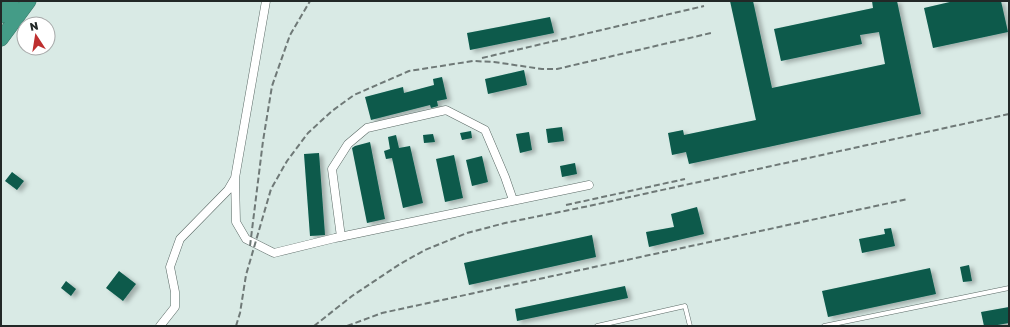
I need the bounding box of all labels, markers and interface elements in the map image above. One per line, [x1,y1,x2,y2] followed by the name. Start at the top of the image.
[16,16,56,56] north arrow
[28,19,39,33] text: N

